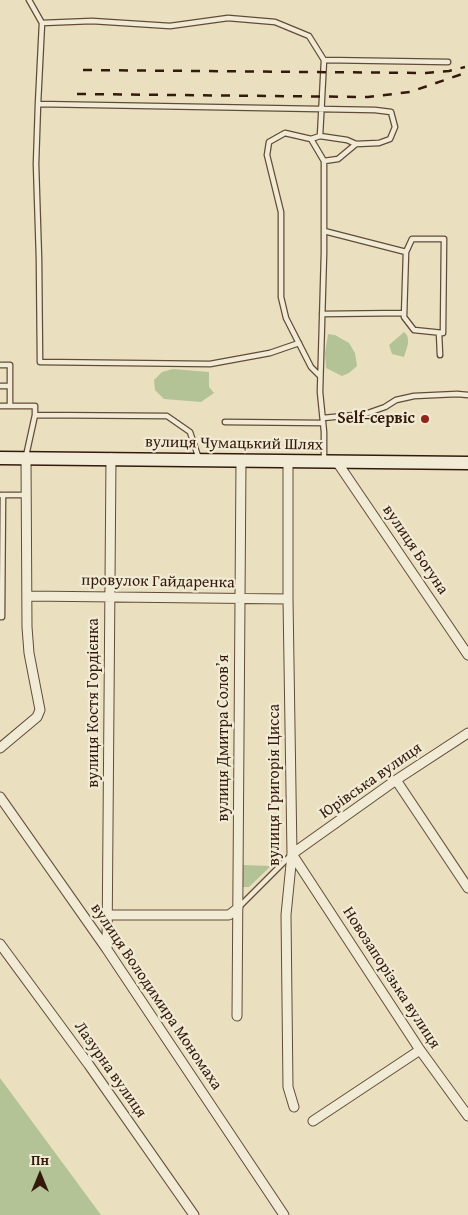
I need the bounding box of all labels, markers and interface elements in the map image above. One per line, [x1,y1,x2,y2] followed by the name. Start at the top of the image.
[337,409,415,429] place label: Self-сервіс
[419,413,431,425] marker: Self-сервіс
[145,433,323,455] street label: вулиця Чумацький Шлях
[378,502,452,598] street label: вулиця Богуна
[81,571,235,593] street label: провулок Гайдаренка
[84,618,104,788] street label: вулиця Костя Гордієнка
[214,654,234,822] street label: вулиця Дмитра Соловʼя
[265,704,285,866] street label: вулиця Григорія Цисса
[316,739,426,823] street label: Юрівська вулиця
[86,900,226,1094] street label: вулиця Володимира Мономаха
[338,904,444,1052] street label: Новозапорізька вулиця
[70,1018,150,1122] street label: Лазурна вулиця
[15,1150,65,1200] north arrow
[31,1150,49,1170] text: Пн

